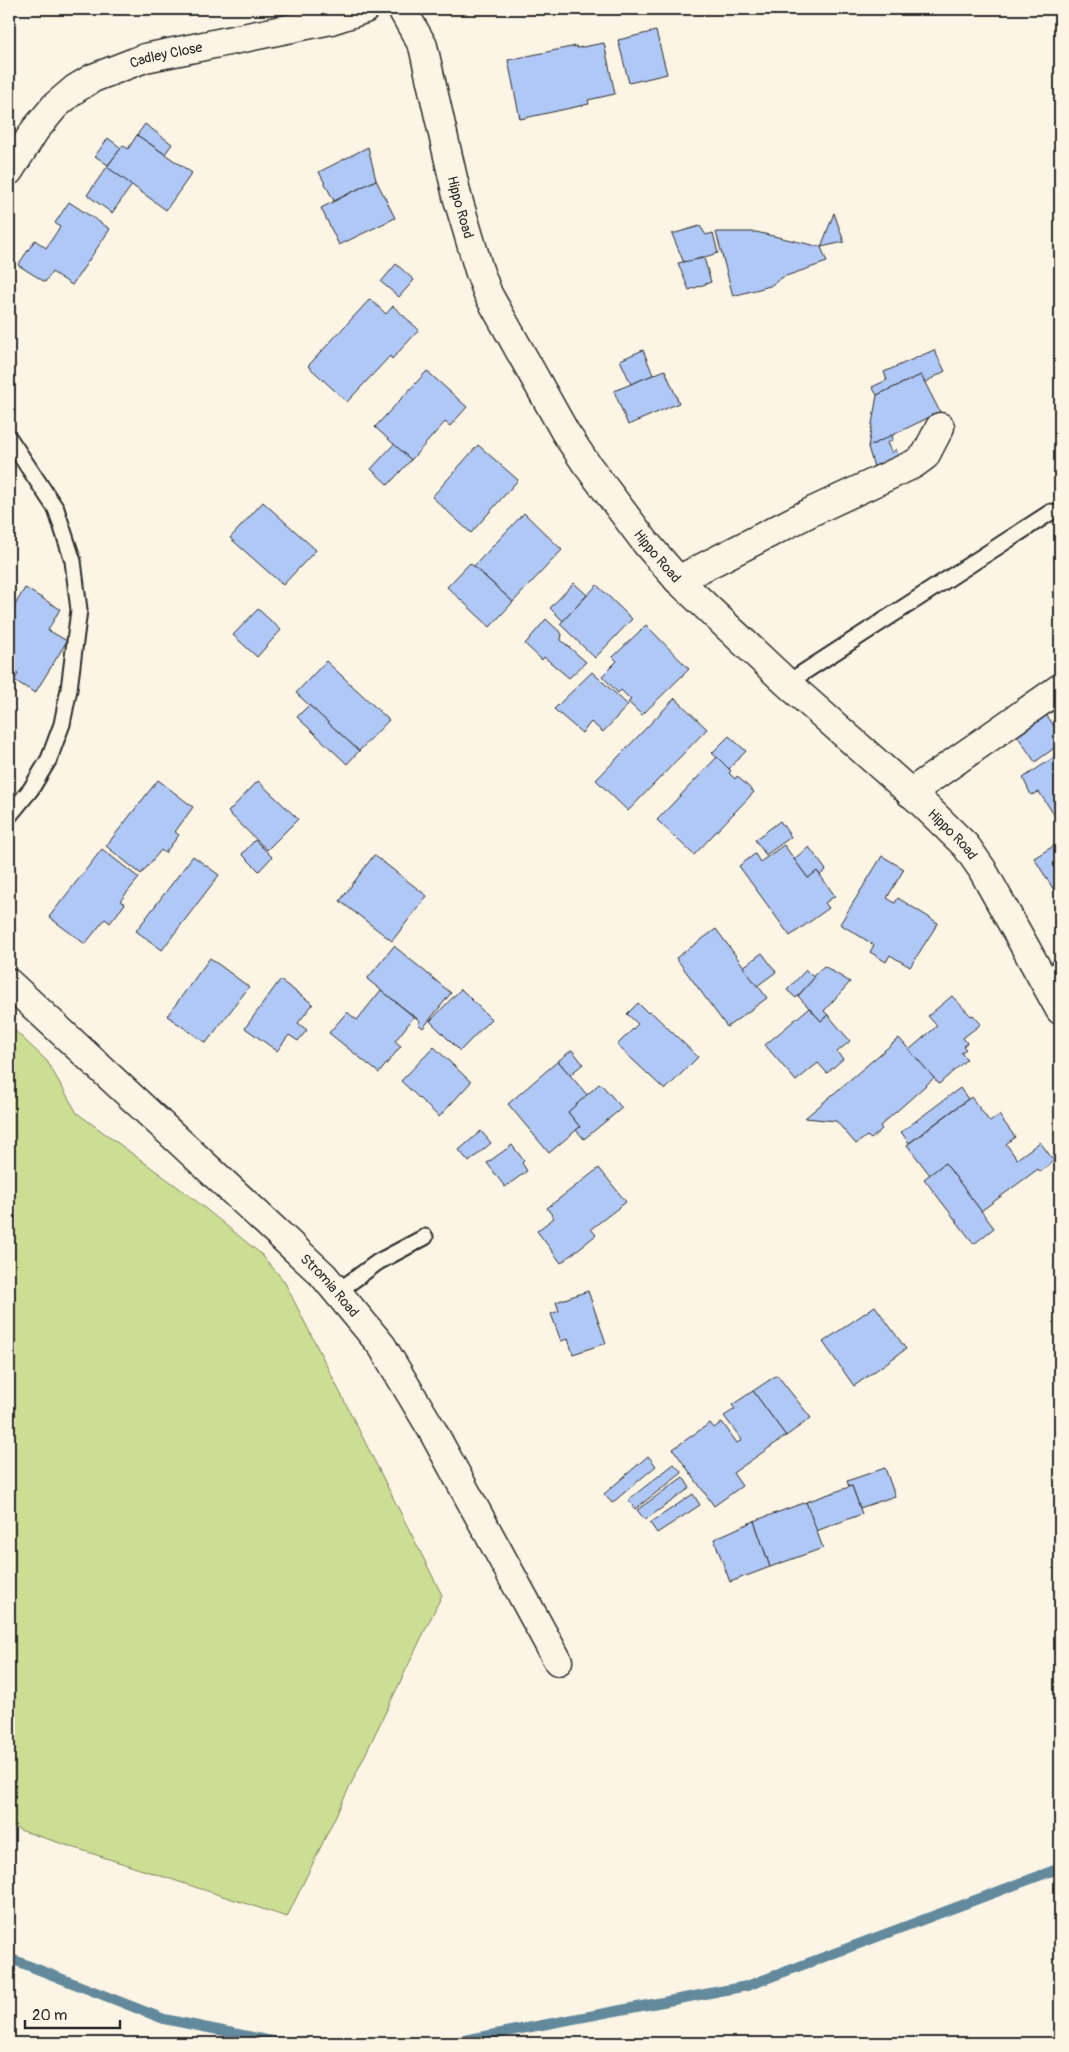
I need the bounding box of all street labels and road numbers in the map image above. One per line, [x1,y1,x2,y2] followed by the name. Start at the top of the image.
[127,39,204,72] street label: Cadley Close
[444,174,477,241] street label: Hippo Road
[630,526,684,586] street label: Hippo Road
[924,805,981,863] street label: Hippo Road
[297,1250,362,1321] street label: Stromia Road

